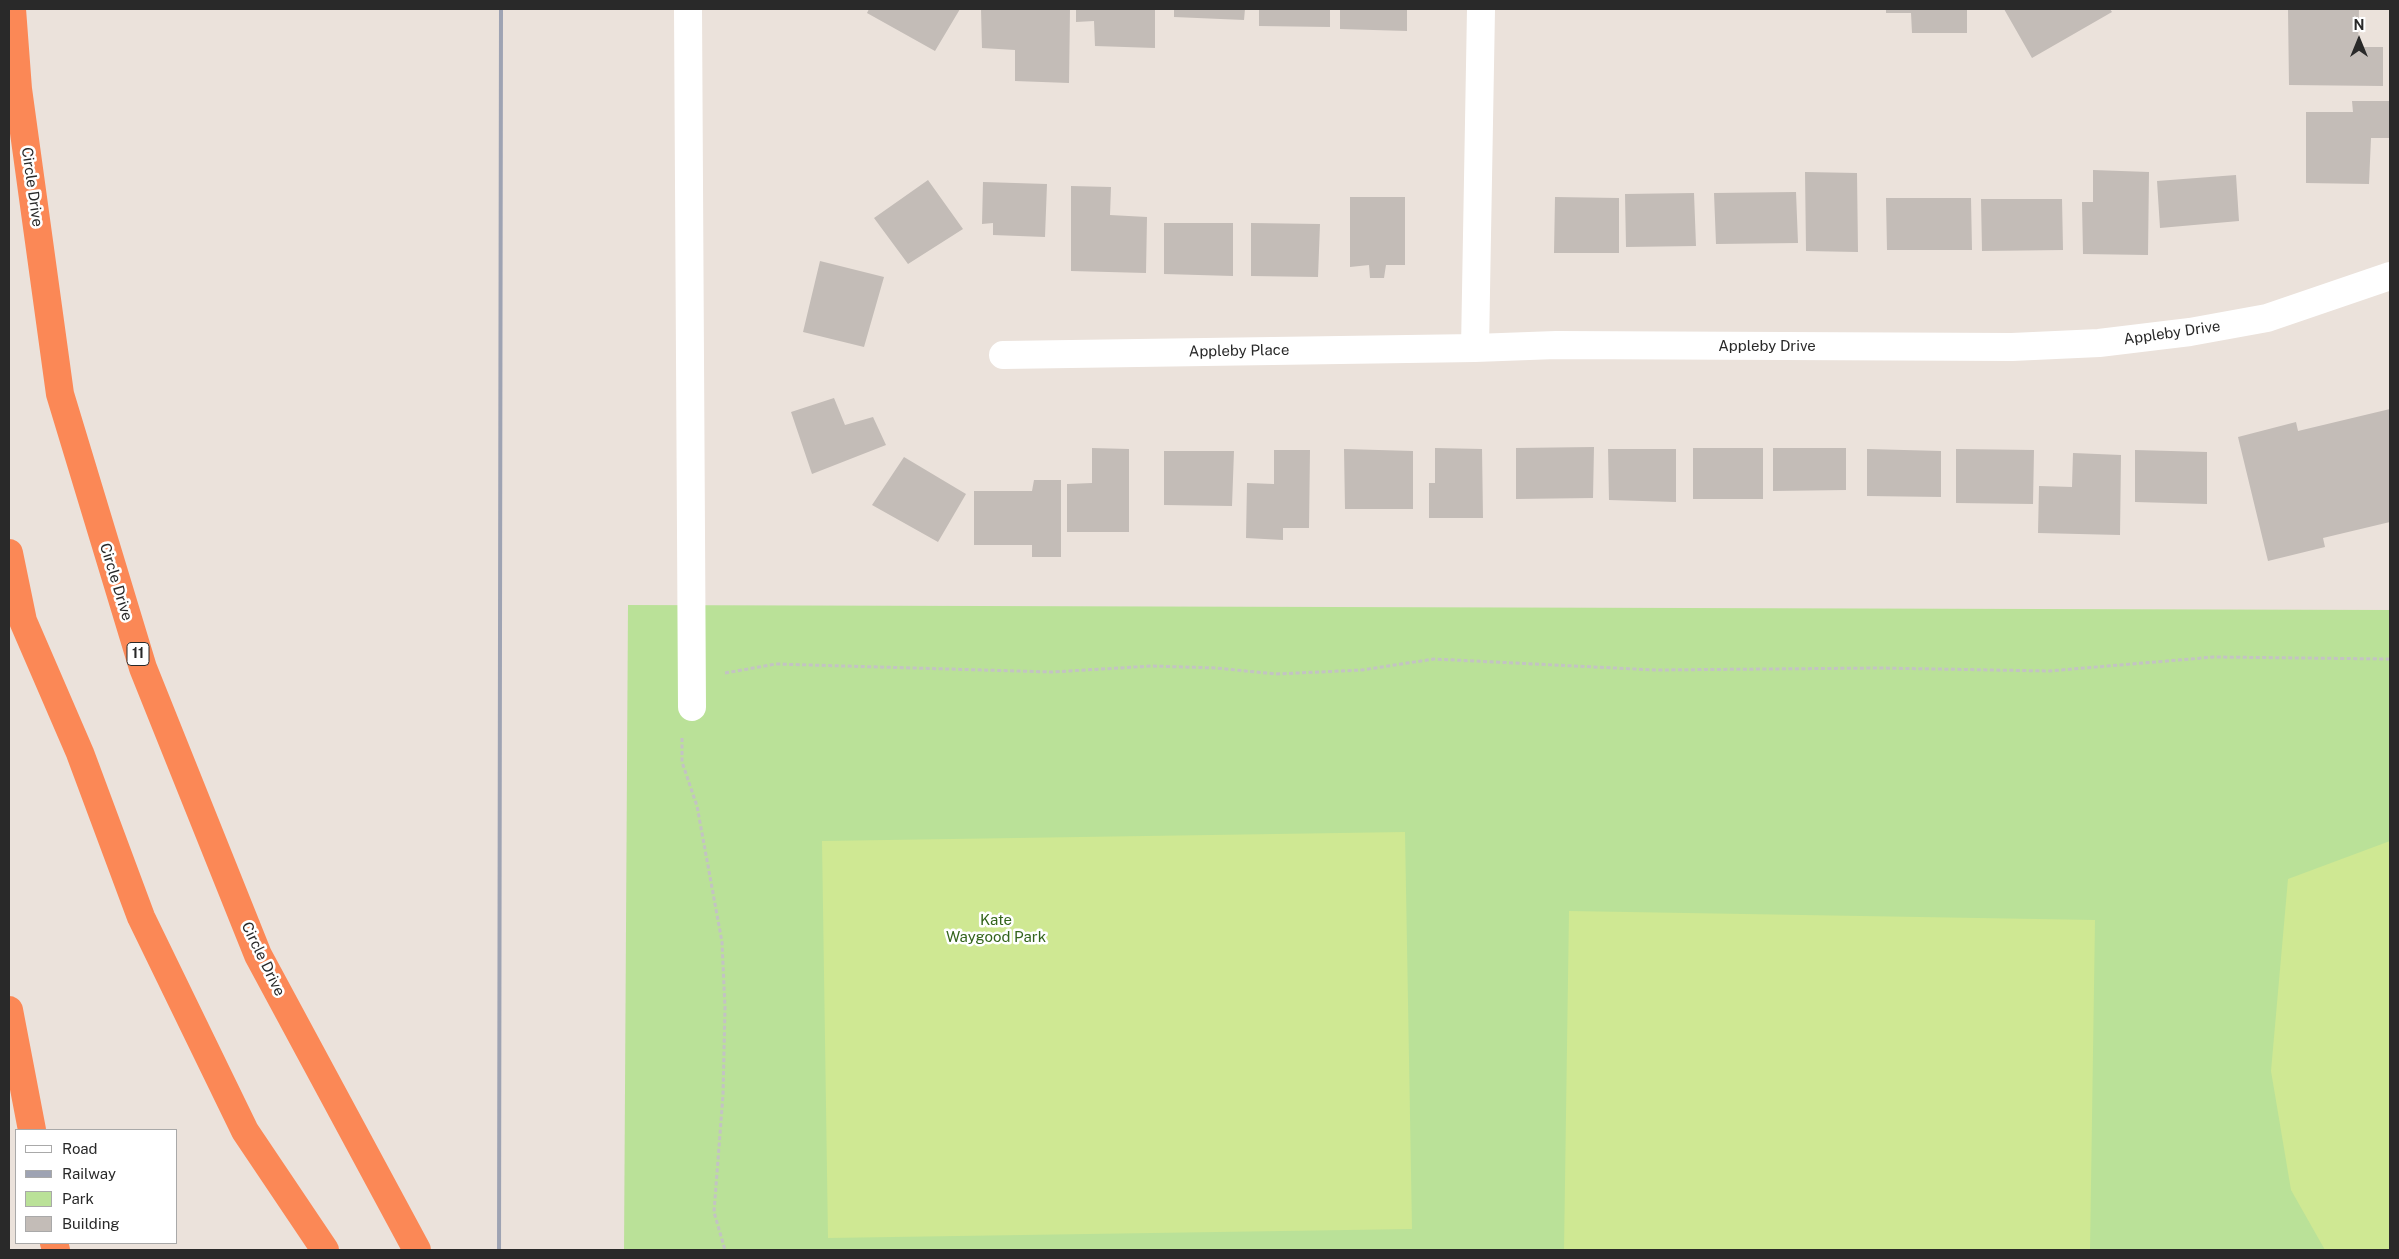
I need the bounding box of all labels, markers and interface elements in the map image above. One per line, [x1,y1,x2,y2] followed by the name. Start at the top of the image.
[2334,15,2384,65] north arrow
[2354,17,2364,33] text: N
[18,146,46,228] street label: Circle Drive
[2122,317,2222,349] street label: Appleby Drive
[1718,337,1816,355] street label: Appleby Drive
[1189,341,1289,361] street label: Appleby Place
[96,541,136,623] street label: Circle Drive
[127,642,149,666] road number: 11
[946,911,1046,946] park label: Kate Waygood Park
[237,919,289,999] street label: Circle Drive
[15,1129,178,1244] legend
[62,1140,98,1157] text: Road
[62,1165,116,1182] text: Railway
[62,1190,94,1207] text: Park
[62,1215,120,1232] text: Building

